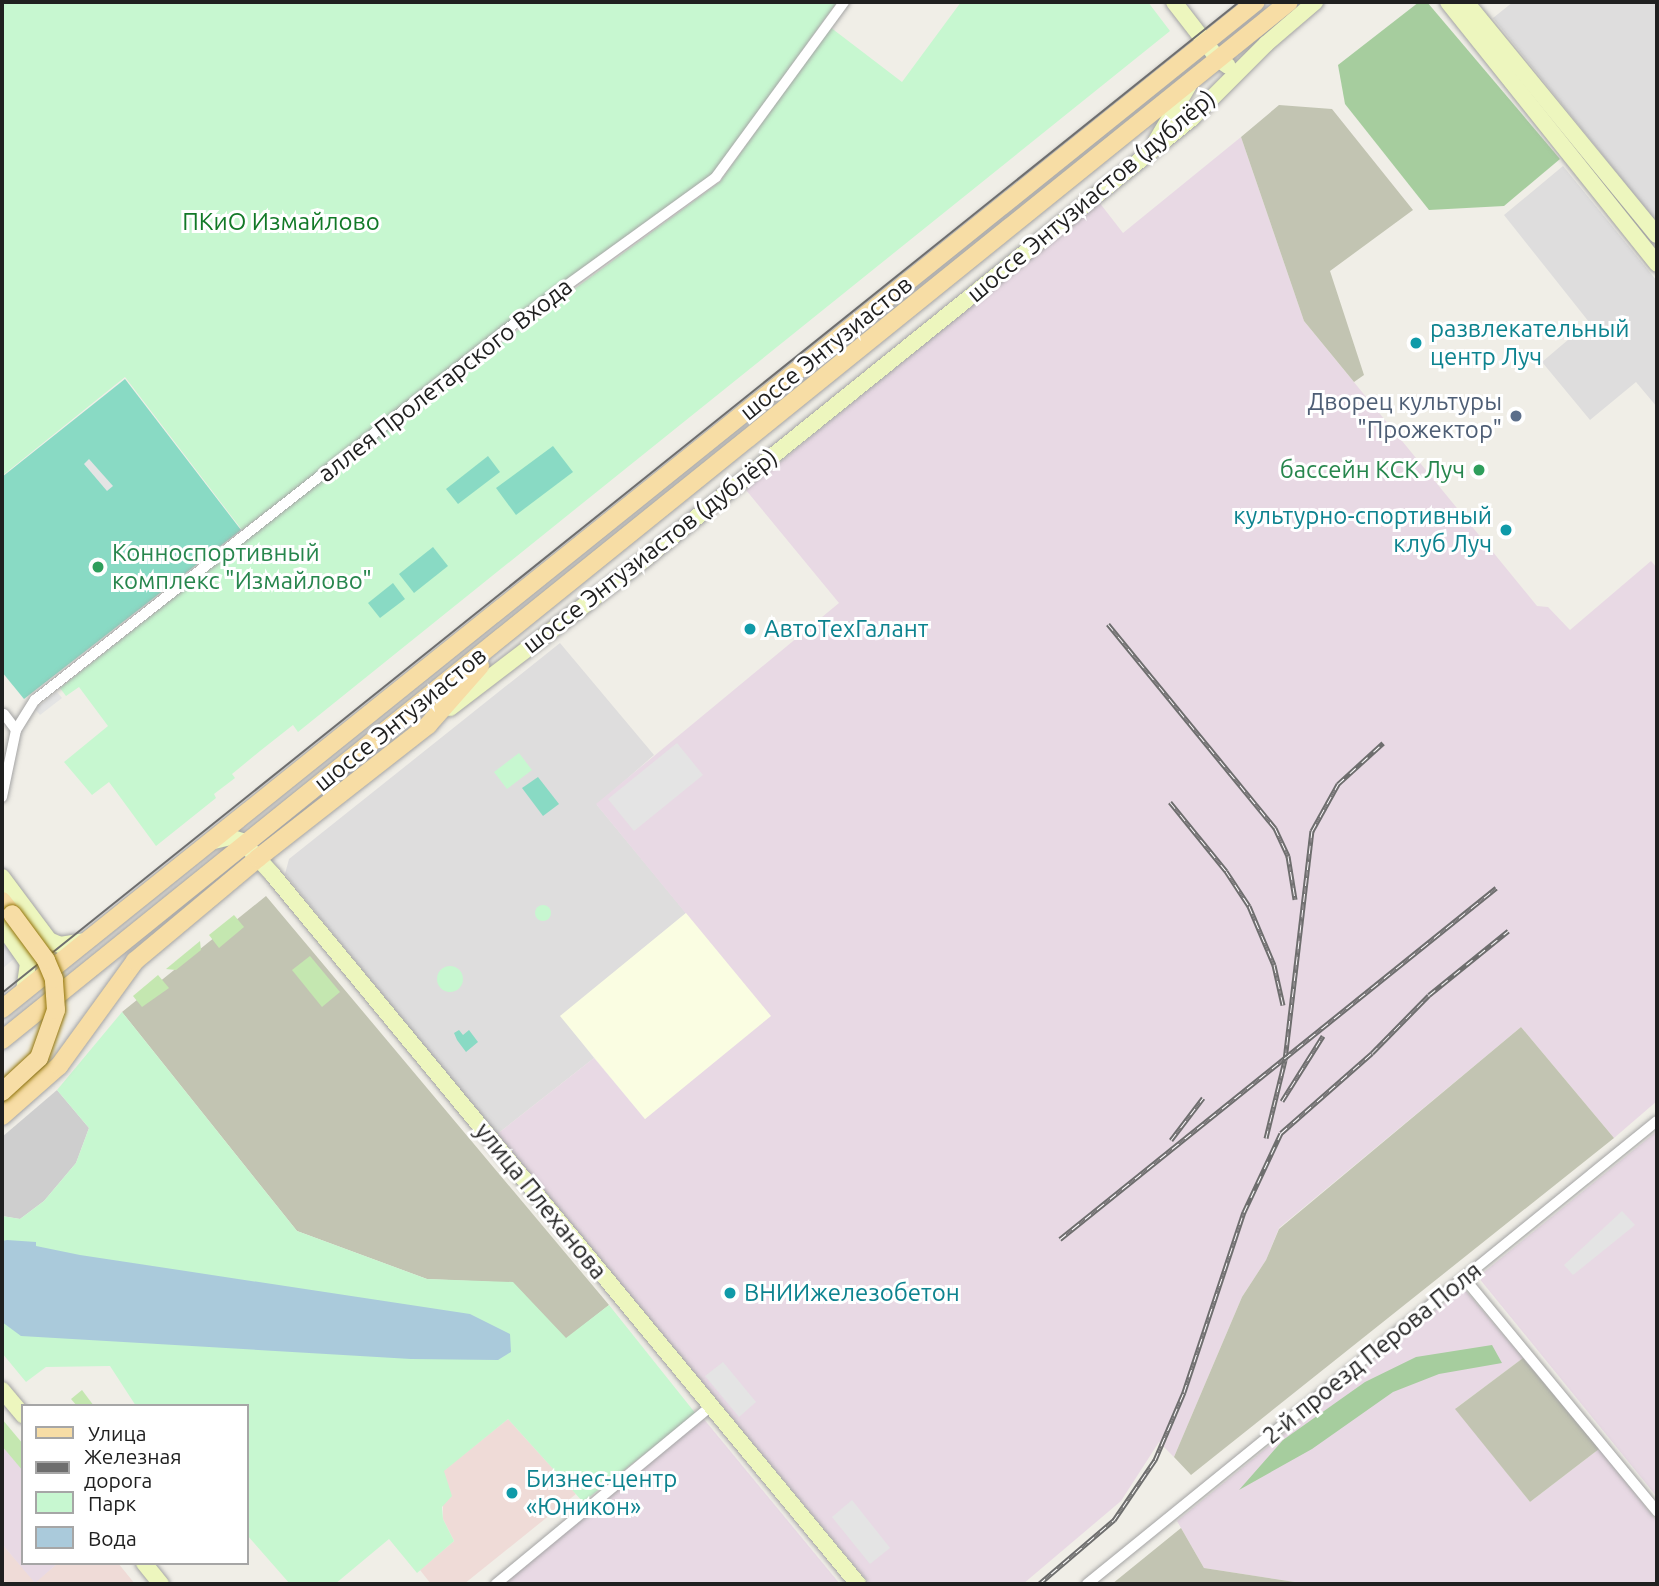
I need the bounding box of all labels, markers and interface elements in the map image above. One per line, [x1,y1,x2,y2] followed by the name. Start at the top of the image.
[961,84,1221,308] street label: шоссе Энтузиастов (дублёр)
[182,208,380,236] park label: ПКиО Измайлово
[734,270,918,426] street label: шоссе Энтузиастов
[312,272,578,488] street label: аллея Пролетарского Входа
[1430,315,1630,371] place label: развлекательный центр Луч
[1408,335,1424,351] marker: развлекательный центр Луч
[1307,388,1502,444] place label: Дворец культуры "Прожектор"
[1508,408,1524,424] marker: Дворец культуры "Прожектор"
[517,443,783,659] street label: шоссе Энтузиастов (дублёр)
[1280,456,1465,484] place label: бассейн КСК Луч
[1471,462,1487,478] marker: бассейн КСК Луч
[1233,502,1492,558] place label: культурно-спортивный клуб Луч
[1498,522,1514,538] marker: культурно-спортивный клуб Луч
[112,539,372,595] place label: Конноспортивный комплекс "Измайлово"
[90,559,106,575] marker: Конноспортивный комплекс "Измайлово"
[764,615,928,643] place label: АвтоТехГалант
[742,621,758,637] marker: АвтоТехГалант
[308,641,492,797] street label: шоссе Энтузиастов
[469,1117,613,1285] street label: улица Плеханова
[1257,1256,1487,1450] street label: 2-й проезд Перова Поля
[744,1279,960,1307] place label: ВНИИжелезобетон
[722,1285,738,1301] marker: ВНИИжелезобетон
[21,1404,248,1565] legend
[88,1421,146,1445] text: Улица
[84,1444,182,1492] text: Железная дорога
[526,1465,677,1521] place label: Бизнес-центр «Юникон»
[504,1485,520,1501] marker: Бизнес-центр «Юникон»
[88,1491,136,1515] text: Парк
[88,1526,137,1550] text: Вода

